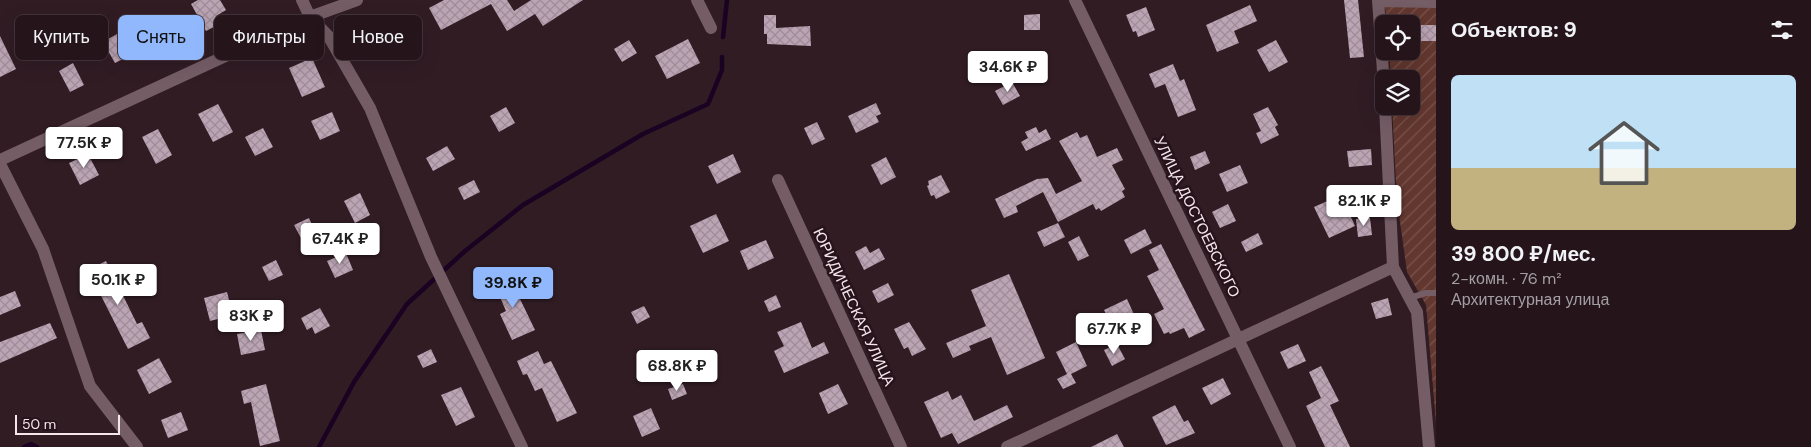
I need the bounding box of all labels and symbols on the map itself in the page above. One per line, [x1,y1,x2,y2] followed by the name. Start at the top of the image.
[962,51,1054,93] pin: 34.6K ₽
[38,126,130,169] pin: 77.5K ₽
[1149,133,1245,301] street label: УЛИЦА ДОСТОЕВСКОГО
[1318,184,1410,227] pin: 82.1K ₽
[294,222,386,265] pin: 67.4K ₽
[809,225,899,389] street label: ЮРИДИЧЕСКАЯ УЛИЦА
[72,264,164,306] pin: 50.1K ₽
[467,266,559,309] pin: 39.8K ₽
[216,300,286,342] pin: 83K ₽
[1068,312,1160,355] pin: 67.7K ₽
[631,350,723,392] pin: 68.8K ₽
[15,412,120,435] scale bar

